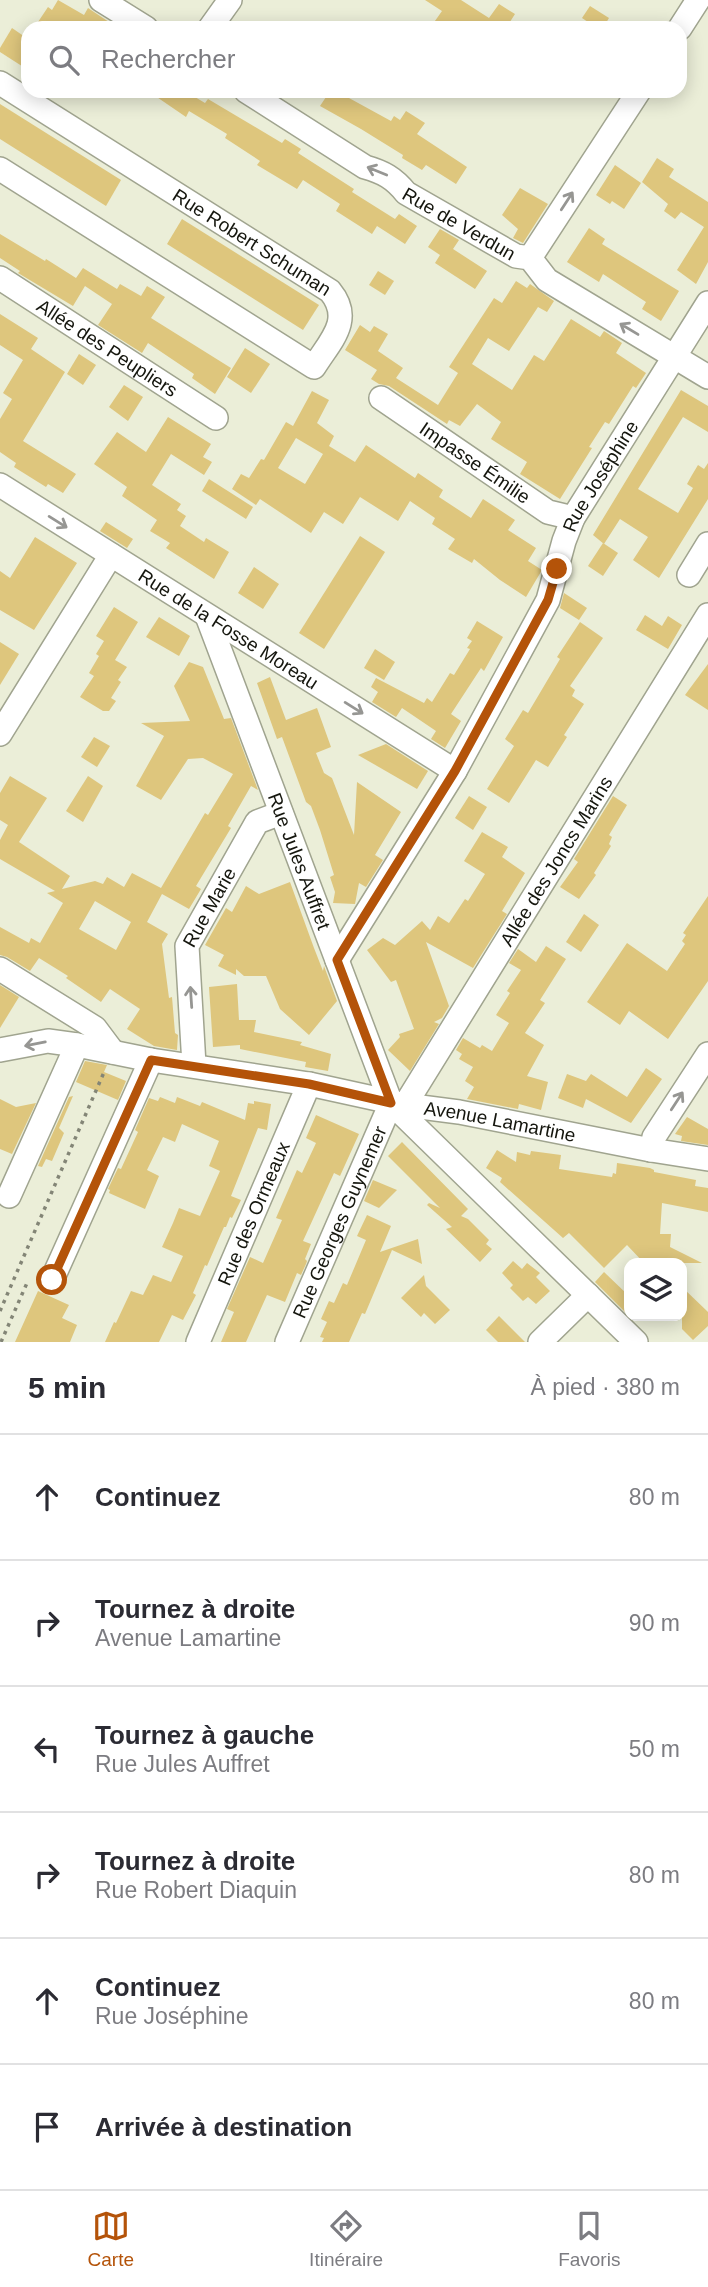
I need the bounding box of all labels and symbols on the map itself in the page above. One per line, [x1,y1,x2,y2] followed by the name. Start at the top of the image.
[367,164,388,177] one-way arrow
[399,183,519,264] street label: Rue de Verdun
[169,184,335,300] street label: Rue Robert Schuman
[560,192,574,211] one-way arrow
[33,295,181,401] street label: Allée des Peupliers
[619,322,639,336] one-way arrow
[416,417,534,507] street label: Impasse Émilie
[558,417,642,535] street label: Rue Joséphine
[47,515,67,529] one-way arrow
[541,553,572,584] route end
[135,564,322,693] street label: Rue de la Fosse Moreau
[344,701,363,716] one-way arrow
[496,772,616,950] street label: Allée des Joncs Marins
[264,790,335,933] street label: Rue Jules Auffret
[178,864,240,950] street label: Rue Marie
[184,986,197,1009] one-way arrow
[24,1038,47,1051] one-way arrow
[670,1092,685,1111] one-way arrow
[423,1097,578,1145] street label: Avenue Lamartine
[288,1122,390,1321] street label: Rue Georges Guynemer
[213,1138,294,1288] street label: Rue des Ormeaux
[36,1264,67,1295] route start

